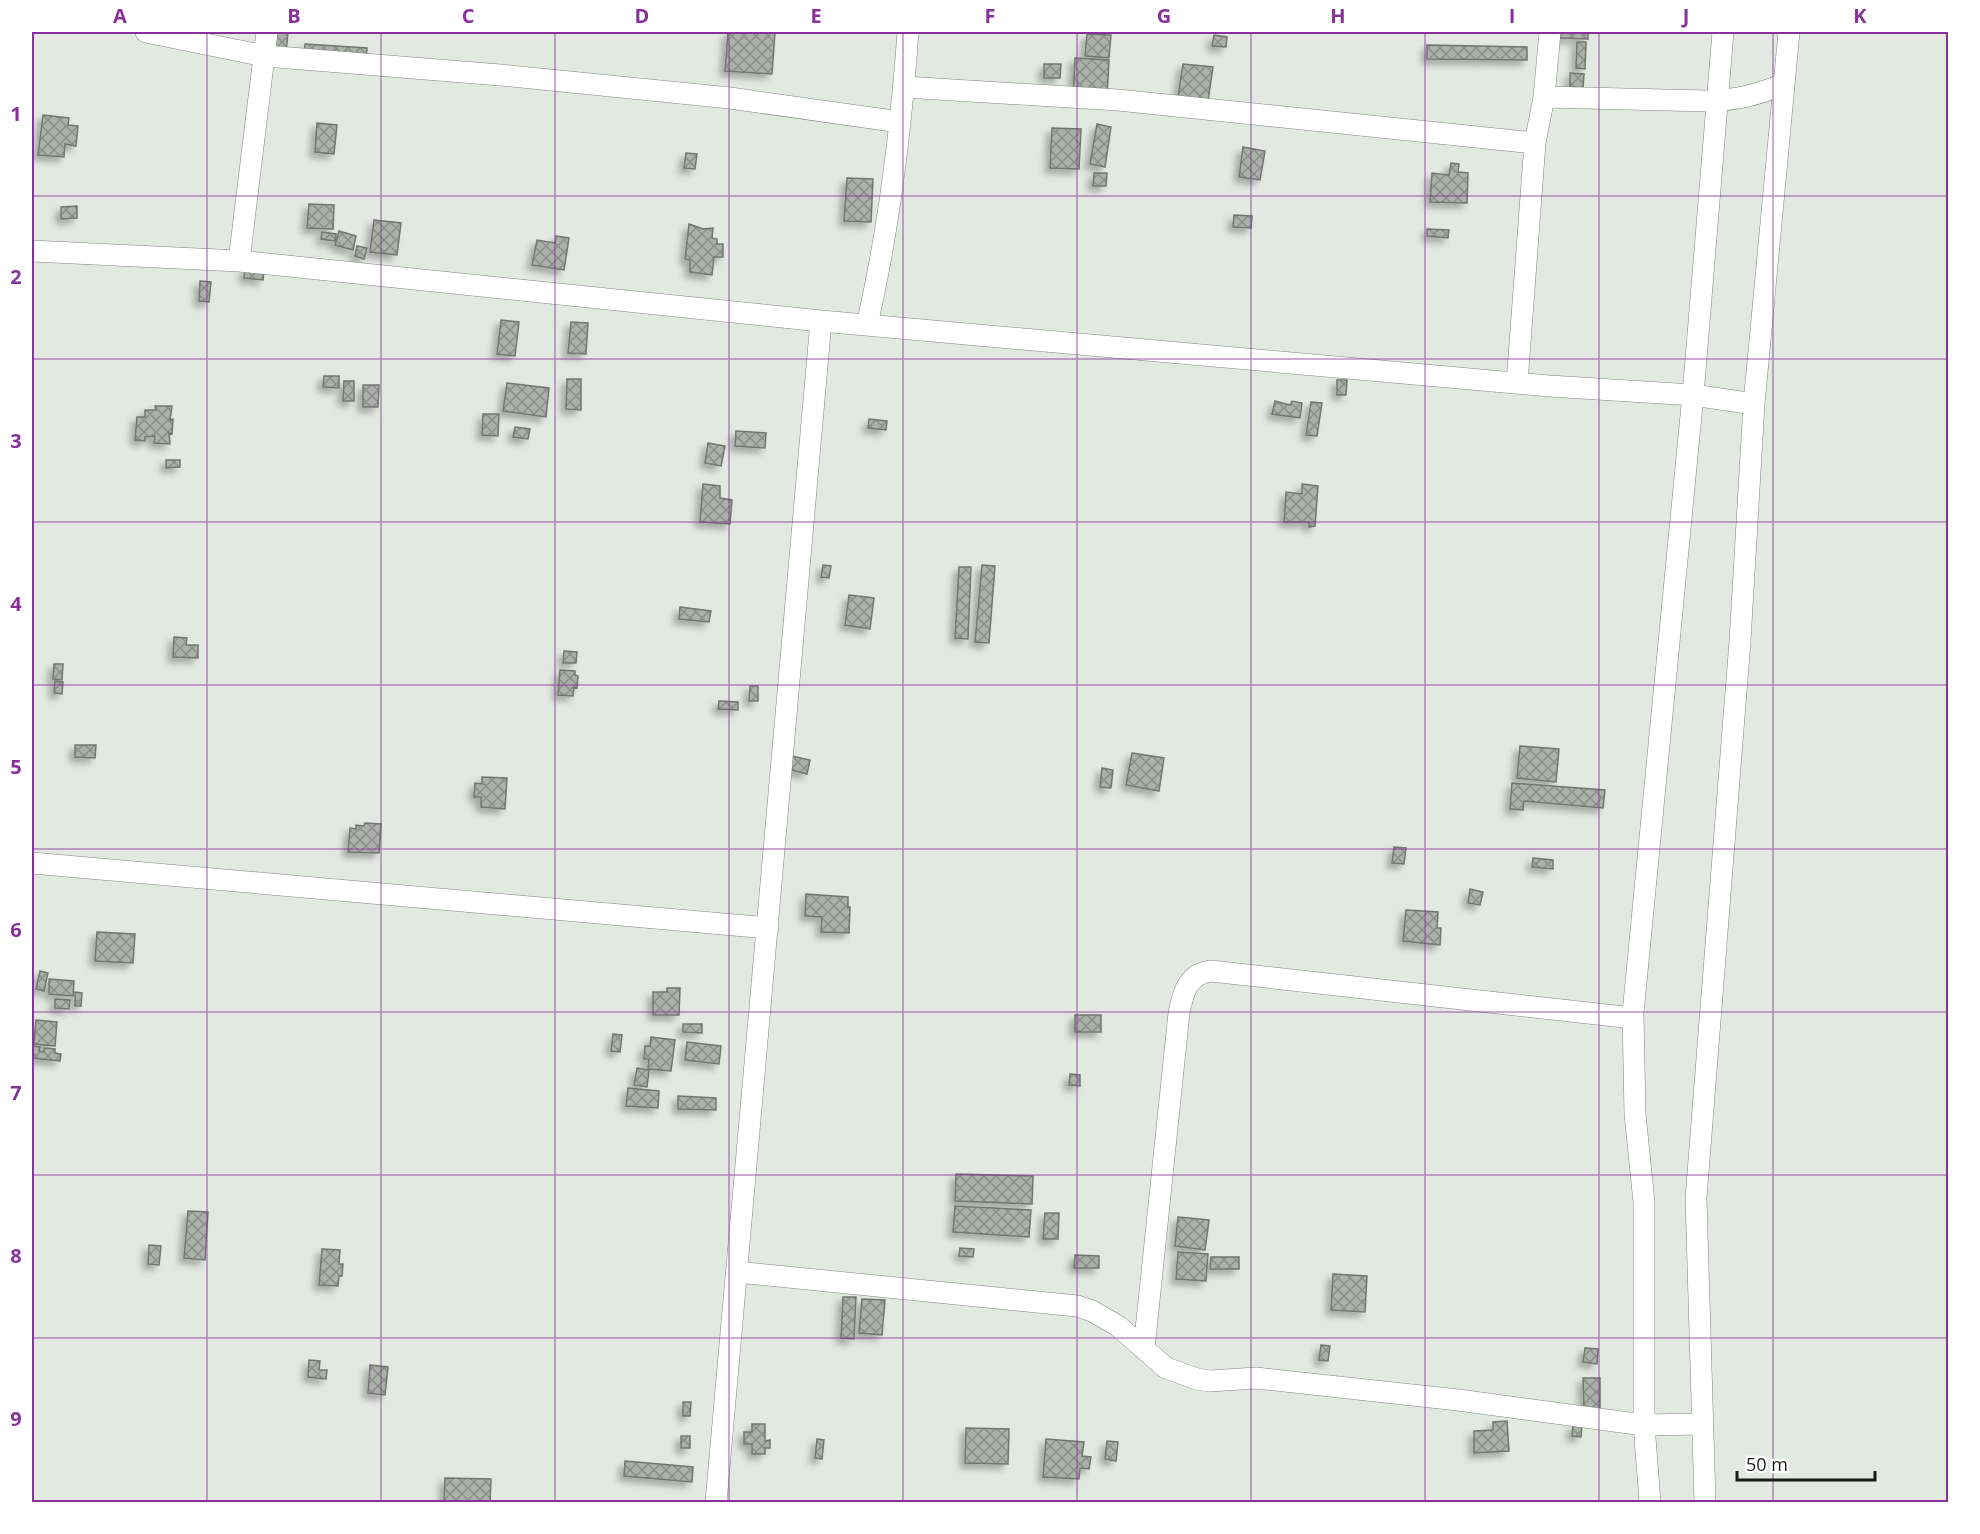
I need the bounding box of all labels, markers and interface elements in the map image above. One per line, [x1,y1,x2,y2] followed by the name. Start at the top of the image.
[113,2,127,29] text: A
[287,2,301,29] text: B
[462,2,475,29] text: C
[635,2,649,29] text: D
[810,2,822,29] text: E
[985,2,995,29] text: F
[1157,2,1171,29] text: G
[1330,2,1346,29] text: H
[1509,2,1515,29] text: I
[1681,2,1689,29] text: J
[1853,2,1867,29] text: K
[10,100,22,127] text: 1
[10,263,22,290] text: 2
[10,427,22,454] text: 3
[10,590,22,617] text: 4
[10,753,22,780] text: 5
[10,916,22,943] text: 6
[10,1079,22,1106] text: 7
[10,1242,22,1269] text: 8
[10,1405,22,1432] text: 9
[1737,1444,1875,1482] scale bar
[1746,1452,1788,1476] text: 50 m

